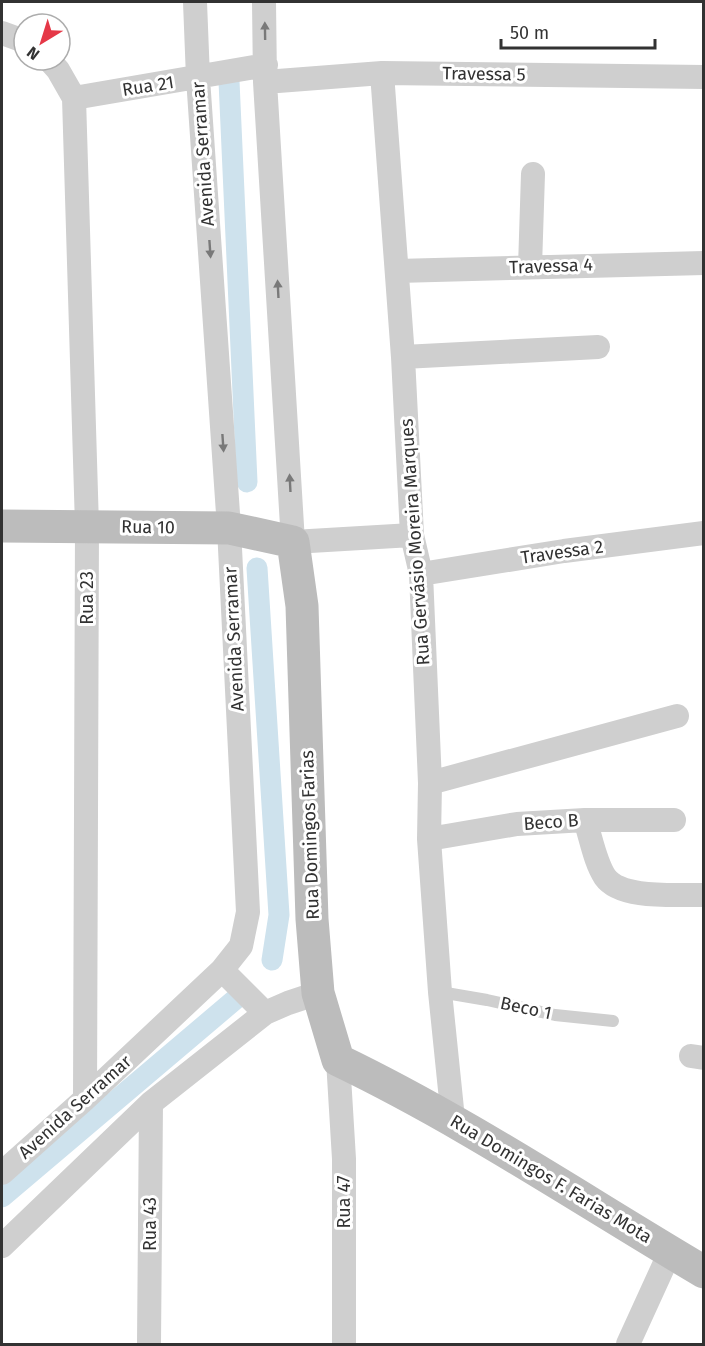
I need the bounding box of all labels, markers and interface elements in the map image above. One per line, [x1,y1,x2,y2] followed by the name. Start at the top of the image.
[12,12,72,72] north arrow
[501,12,656,50] scale bar
[260,21,270,40] one-way arrow
[510,22,549,44] text: 50 m
[23,43,43,64] text: N
[442,62,526,86] street label: Travessa 5
[121,71,175,101] street label: Rua 21
[187,81,219,227] street label: Avenida Serramar
[205,239,214,258] one-way arrow
[509,254,594,278] street label: Travessa 4
[273,279,282,298] one-way arrow
[395,418,435,666] street label: Rua Gervásio Moreira Marques
[218,434,227,453] one-way arrow
[285,474,294,493] one-way arrow
[121,516,175,538] street label: Rua 10
[519,535,605,569] street label: Travessa 2
[219,566,249,712] street label: Avenida Serramar
[76,571,98,625] street label: Rua 23
[296,750,324,920] street label: Rua Domingos Farias
[523,809,579,835] street label: Beco B
[498,992,554,1024] street label: Beco 1
[14,1050,136,1164] street label: Avenida Serramar
[446,1110,656,1248] street label: Rua Domingos F. Farias Mota
[333,1175,355,1229] street label: Rua 47
[139,1197,161,1251] street label: Rua 43

